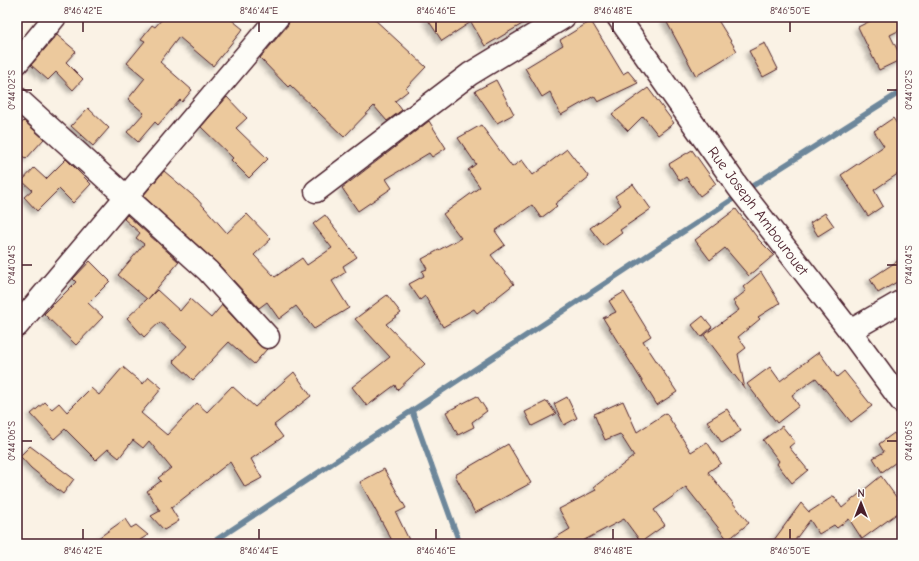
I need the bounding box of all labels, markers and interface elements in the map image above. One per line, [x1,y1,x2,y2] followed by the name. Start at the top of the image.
[64,5,102,17] text: 8°46'42"E
[240,5,278,17] text: 8°46'44"E
[417,5,455,17] text: 8°46'46"E
[594,5,632,17] text: 8°46'48"E
[770,5,810,17] text: 8°46'50"E
[6,70,18,110] text: 0°44'02"S
[903,70,915,110] text: 0°44'02"S
[704,143,813,279] street label: Rue Joseph Ambourouet
[6,245,18,285] text: 0°44'04"S
[903,245,915,285] text: 0°44'04"S
[6,421,18,461] text: 0°44'06"S
[903,421,915,461] text: 0°44'06"S
[841,483,881,523] north arrow
[857,487,865,500] text: N
[64,545,102,557] text: 8°46'42"E
[240,545,278,557] text: 8°46'44"E
[417,545,455,557] text: 8°46'46"E
[594,545,632,557] text: 8°46'48"E
[770,545,810,557] text: 8°46'50"E

